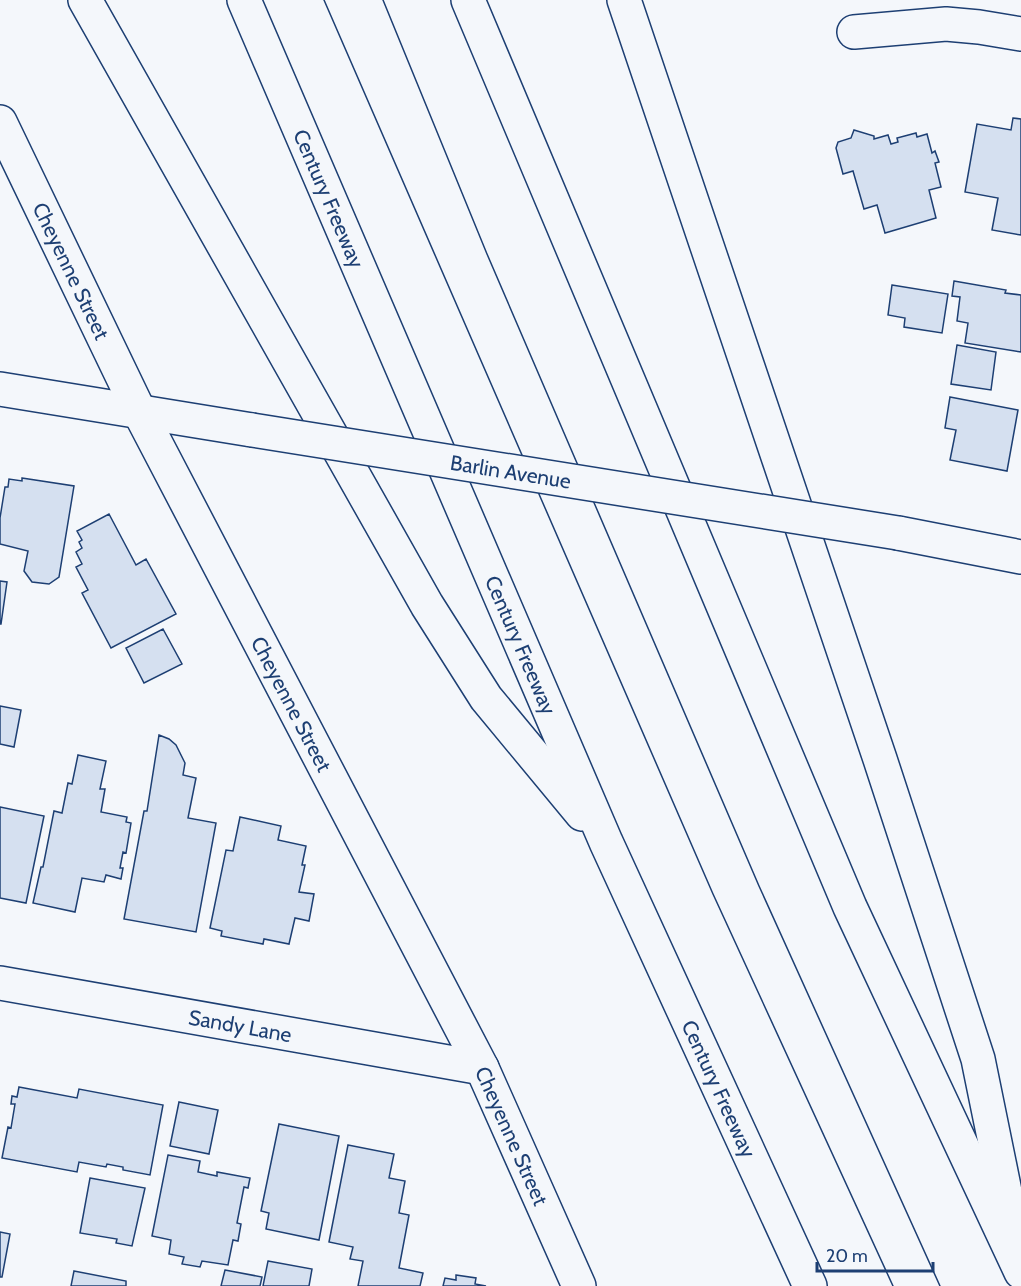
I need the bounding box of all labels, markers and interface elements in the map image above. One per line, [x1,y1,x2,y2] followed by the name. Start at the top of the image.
[289,125,370,272] street label: Century Freeway
[28,198,115,343] street label: Cheyenne Street
[449,449,573,493] street label: Barlin Avenue
[480,572,562,718] street label: Century Freeway
[246,632,337,776] street label: Cheyenne Street
[187,1004,294,1047] street label: Sandy Lane
[677,1016,762,1162] street label: Century Freeway
[470,1063,554,1209] street label: Cheyenne Street
[817,1235,932,1273] scale bar
[826,1245,868,1267] text: 20 m

